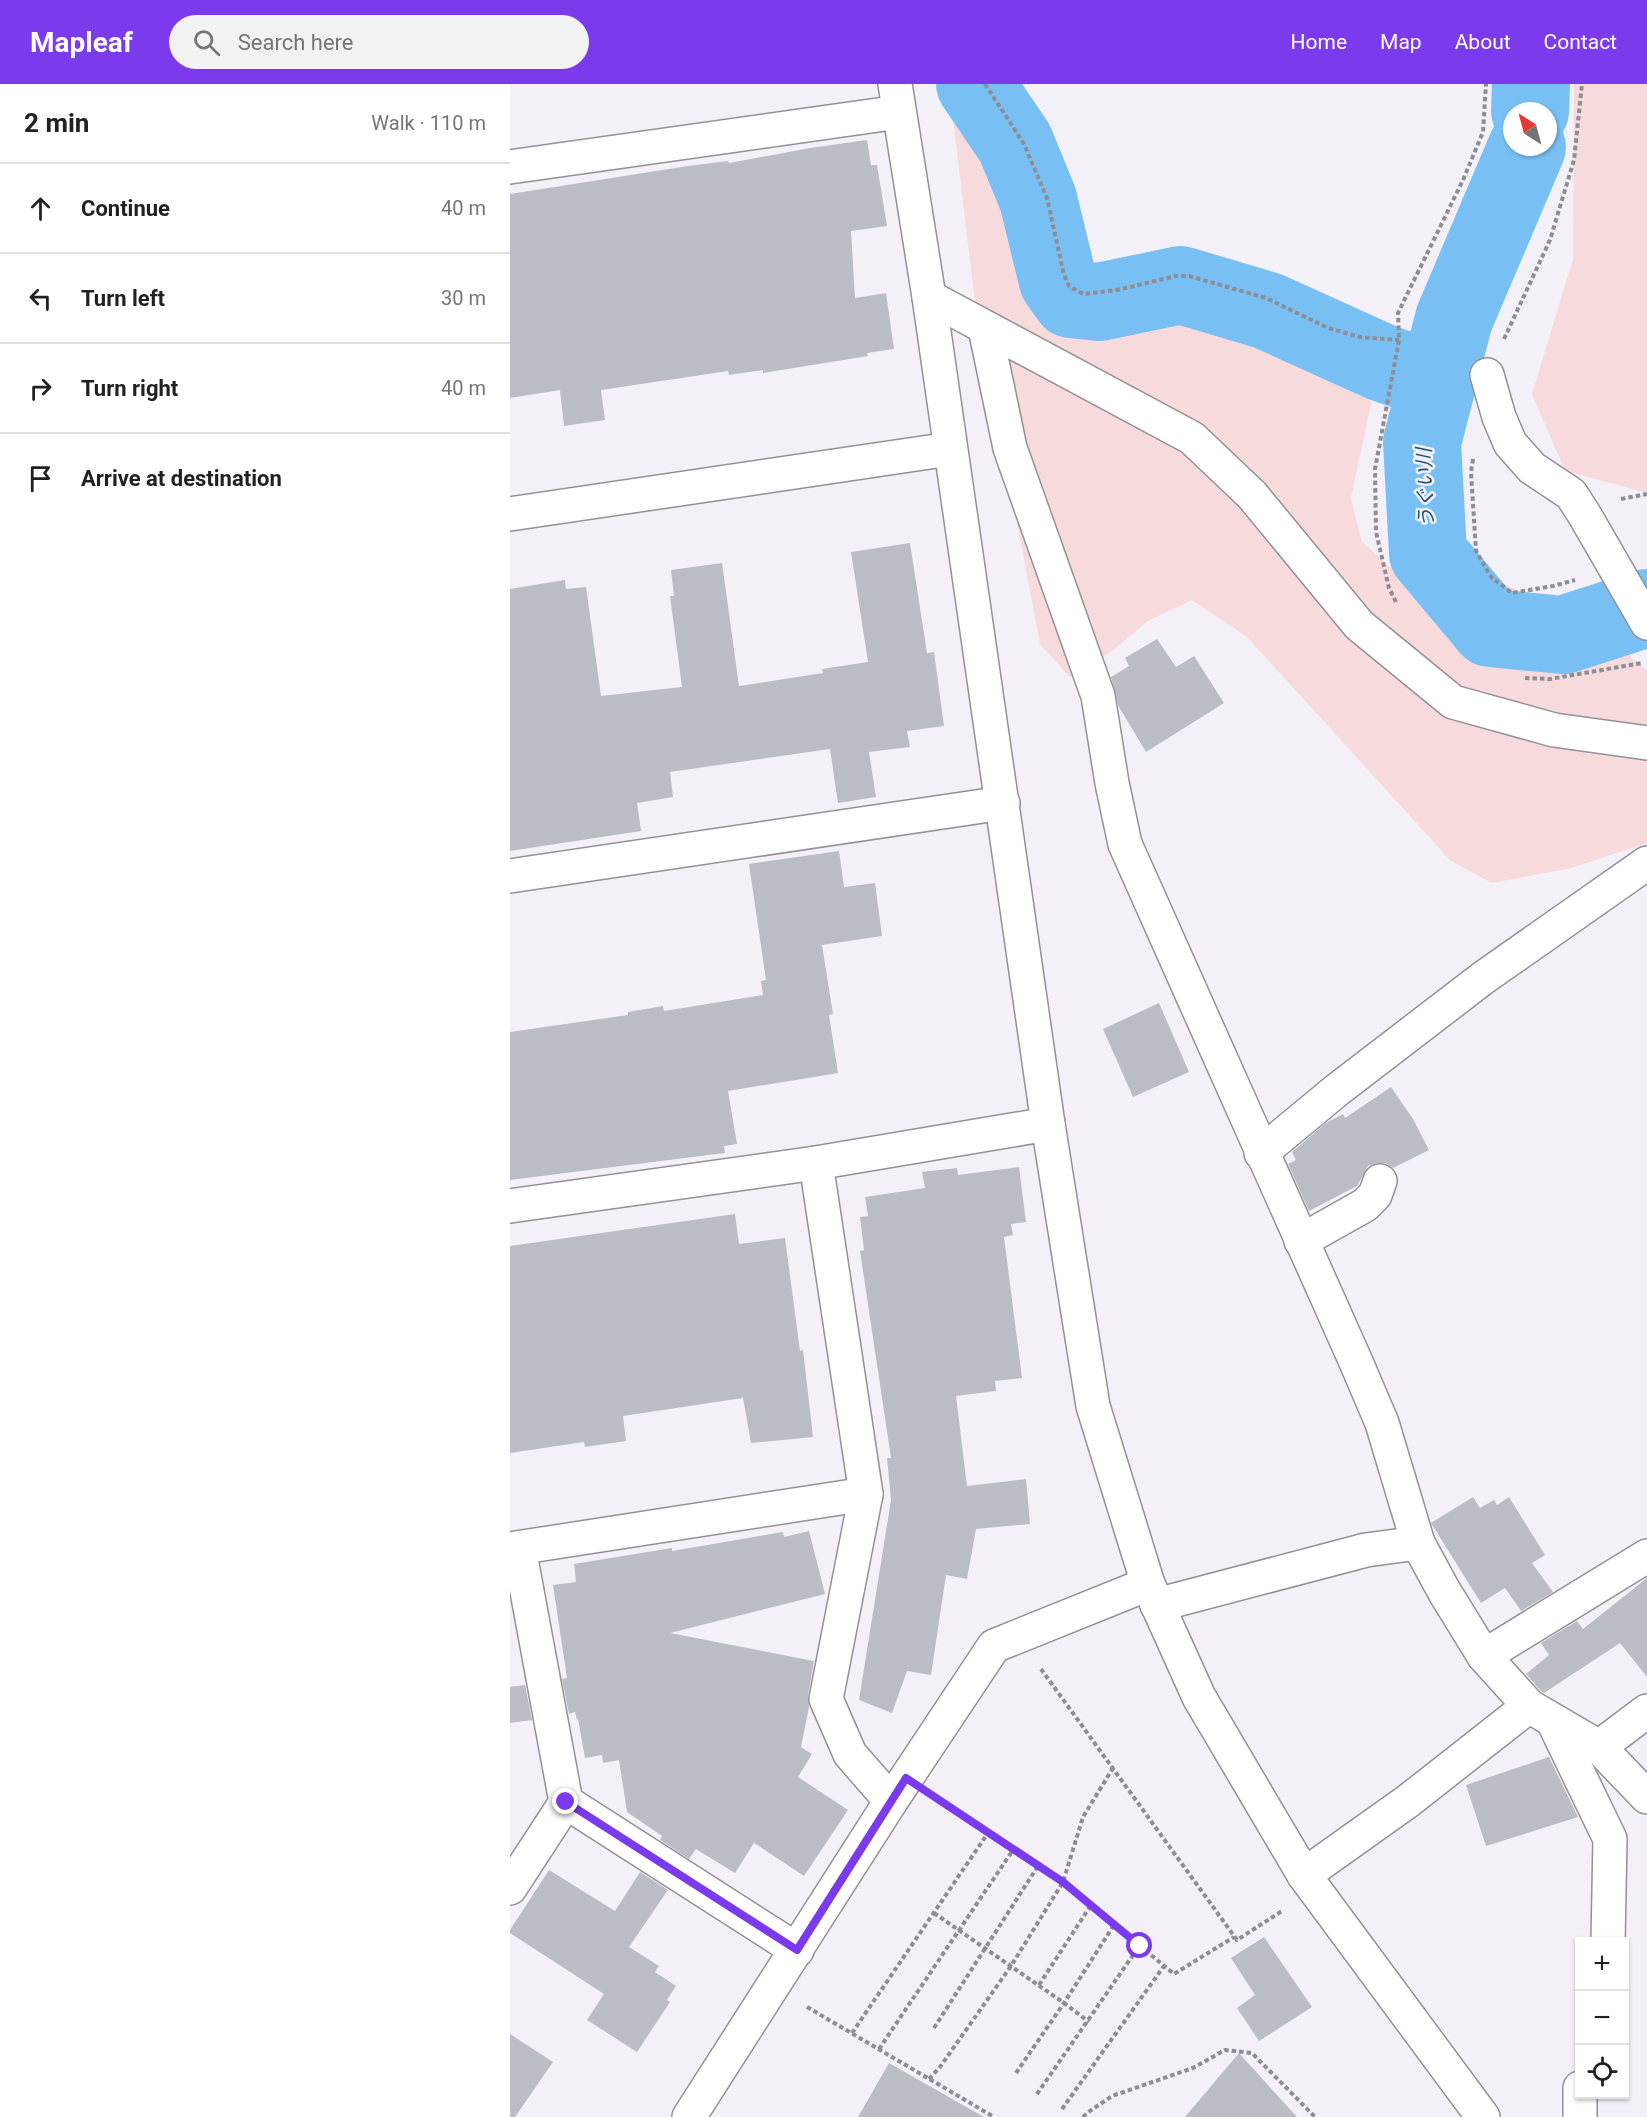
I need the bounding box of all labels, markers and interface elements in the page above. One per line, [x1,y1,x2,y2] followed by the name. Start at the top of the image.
[169,15,589,69] search box
[30,26,133,59] text: Mapleaf
[190,26,223,59] icon: search
[238,30,354,55] text: Search here
[1291,30,1347,54] text: Home
[1380,30,1422,54] text: Map
[1455,30,1511,54] text: About
[1544,30,1617,54] text: Contact
[1503,102,1557,156] north arrow
[24,108,89,138] text: 2 min
[371,111,486,135] text: Walk · 110 m
[24,192,57,225] icon: ahead
[81,196,170,221] text: Continue
[441,196,486,220] text: 40 m
[24,282,57,315] icon: left
[81,286,165,311] text: Turn left
[441,286,486,310] text: 30 m
[24,372,57,405] icon: right
[81,376,178,401] text: Turn right
[441,376,486,400] text: 40 m
[1412,446,1438,528] water label: うぐい川
[24,462,57,495] icon: arrive
[81,466,282,491] text: Arrive at destination
[552,1788,578,1814] route end
[1126,1932,1152,1958] route start
[1575,1937,1629,2099] map controls
[1575,1937,1629,1991] button: +
[1575,1991,1629,2045] button: −
[1575,2045,1629,2099] button: locate

